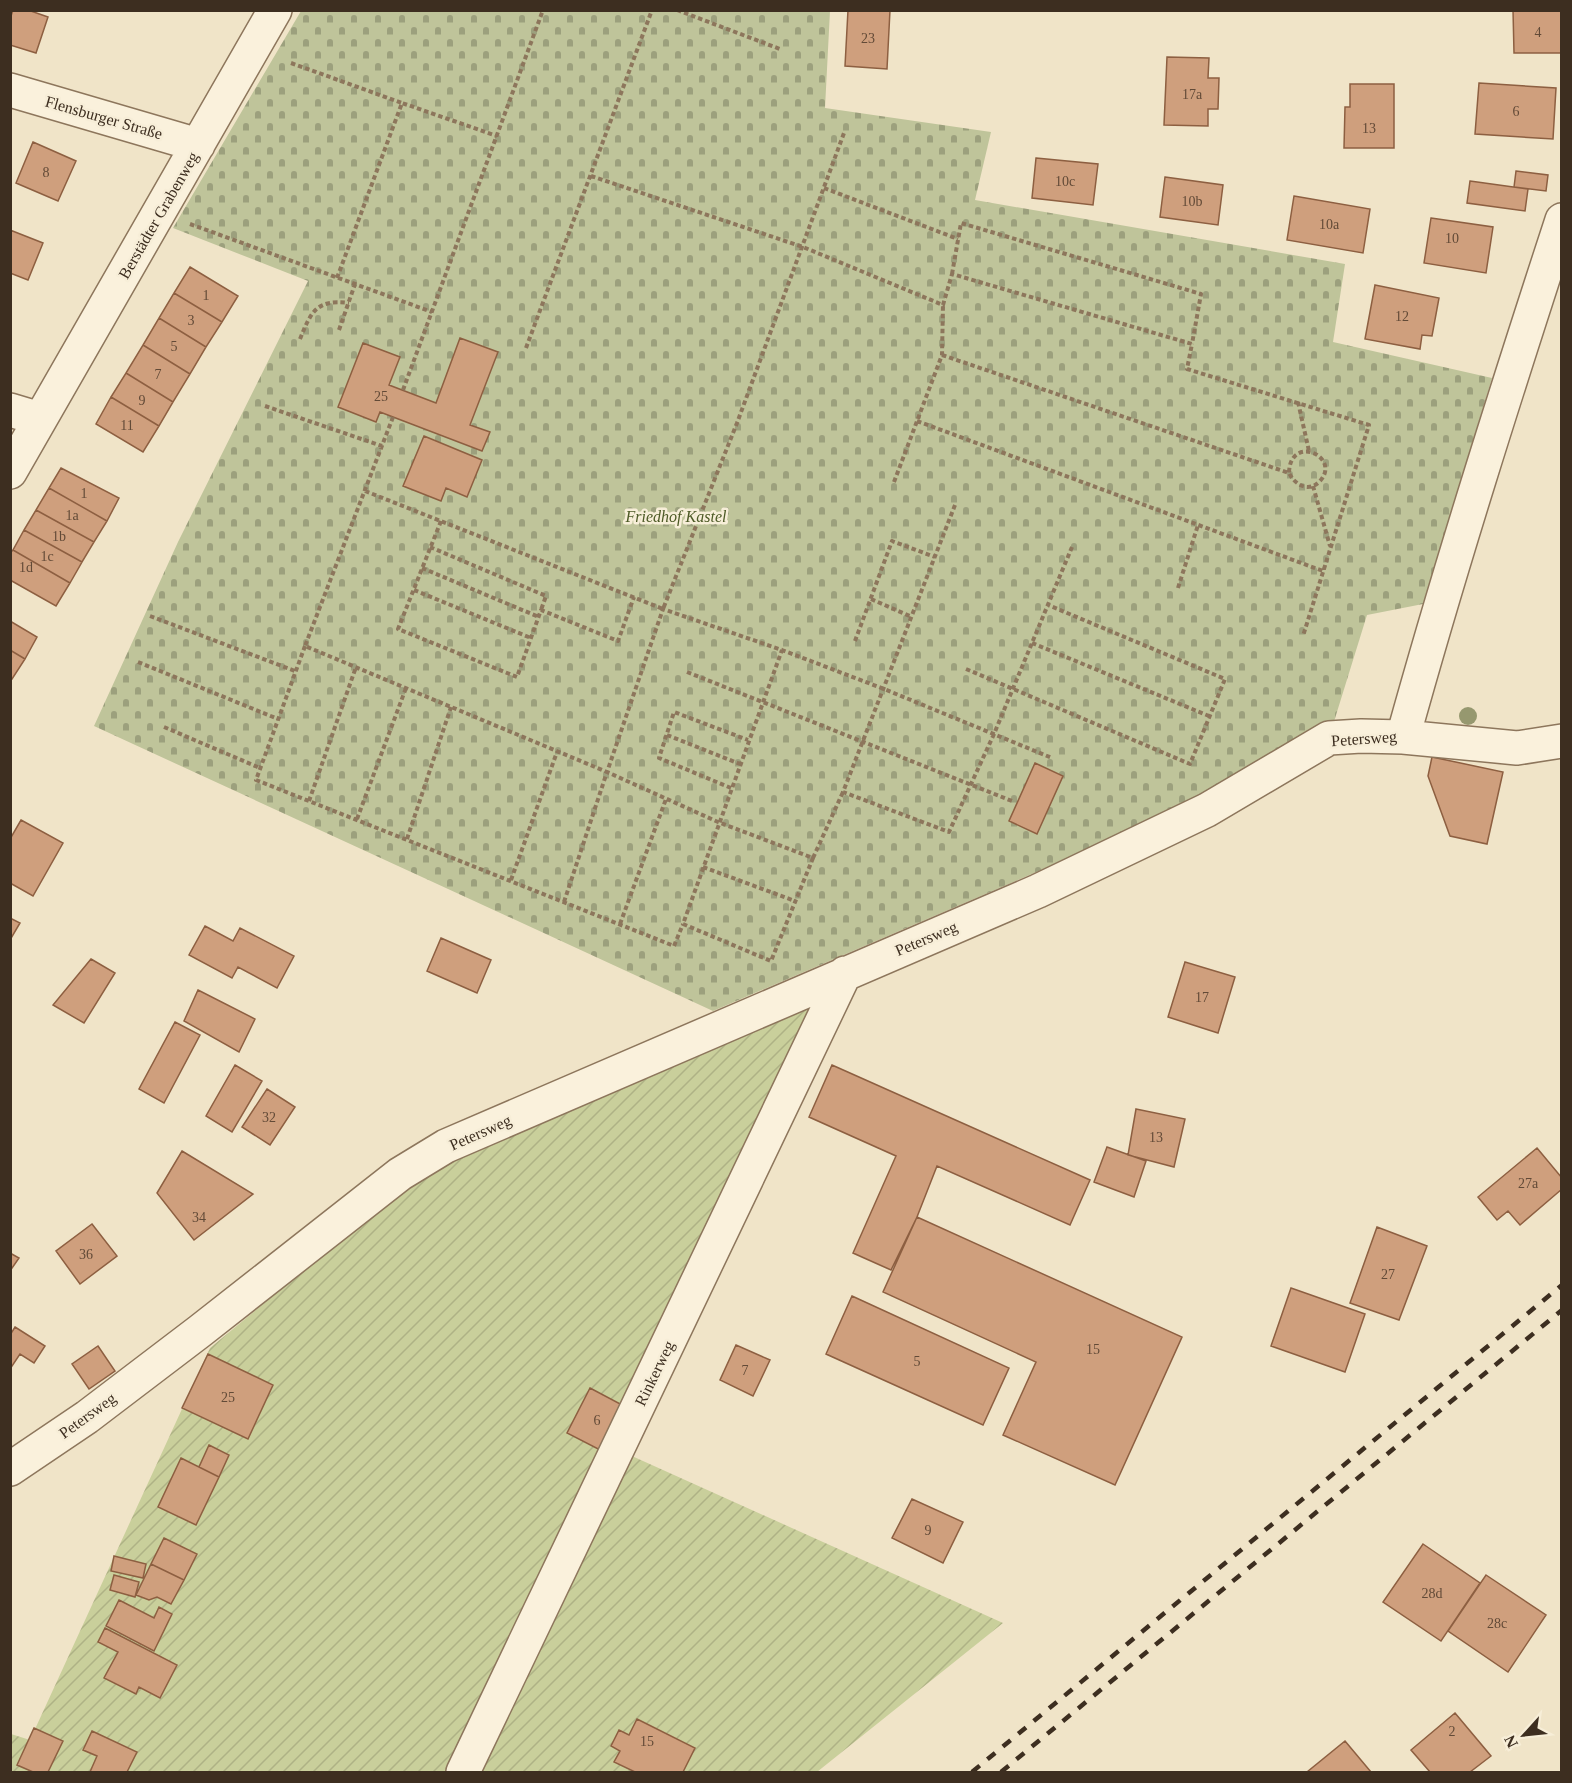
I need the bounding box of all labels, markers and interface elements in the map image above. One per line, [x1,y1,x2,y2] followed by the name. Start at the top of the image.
[1535,25,1542,40] house number: 4
[861,31,875,46] house number: 23
[1182,87,1203,102] house number: 17a
[43,93,164,143] street label: Flensburger Straße
[1513,104,1520,119] house number: 6
[1362,121,1376,136] house number: 13
[115,149,203,282] street label: Berstädter Grabenweg
[43,165,50,180] house number: 8
[1055,174,1075,189] house number: 10c
[1182,194,1203,209] house number: 10b
[1319,217,1340,232] house number: 10a
[1445,231,1459,246] house number: 10
[203,288,210,303] house number: 1
[1395,309,1409,324] house number: 12
[188,313,195,328] house number: 3
[171,339,178,354] house number: 5
[155,367,162,382] house number: 7
[374,389,388,404] house number: 25
[139,393,146,408] house number: 9
[120,418,134,433] house number: 11
[81,486,88,501] house number: 1
[65,508,79,523] house number: 1a
[625,508,727,526] park label: Friedhof Kastel
[52,529,66,544] house number: 1b
[40,549,54,564] house number: 1c
[19,560,33,575] house number: 1d
[1331,728,1398,750] street label: Petersweg
[893,918,960,960] street label: Petersweg
[1195,990,1209,1005] house number: 17
[262,1110,276,1125] house number: 32
[447,1111,514,1155] street label: Petersweg
[1149,1130,1163,1145] house number: 13
[1518,1176,1539,1191] house number: 27a
[192,1210,206,1225] house number: 34
[79,1247,93,1262] house number: 36
[1381,1267,1395,1282] house number: 27
[631,1338,678,1409] street label: Rinkerweg
[1086,1342,1100,1357] house number: 15
[914,1354,921,1369] house number: 5
[742,1363,749,1378] house number: 7
[56,1389,119,1442] street label: Petersweg
[221,1390,235,1405] house number: 25
[594,1413,601,1428] house number: 6
[925,1523,932,1538] house number: 9
[1422,1586,1443,1601] house number: 28d
[1487,1616,1507,1631] house number: 28c
[1494,1705,1554,1765] north arrow
[1449,1724,1456,1739] house number: 2
[1501,1732,1521,1751] text: N
[640,1734,654,1749] house number: 15

